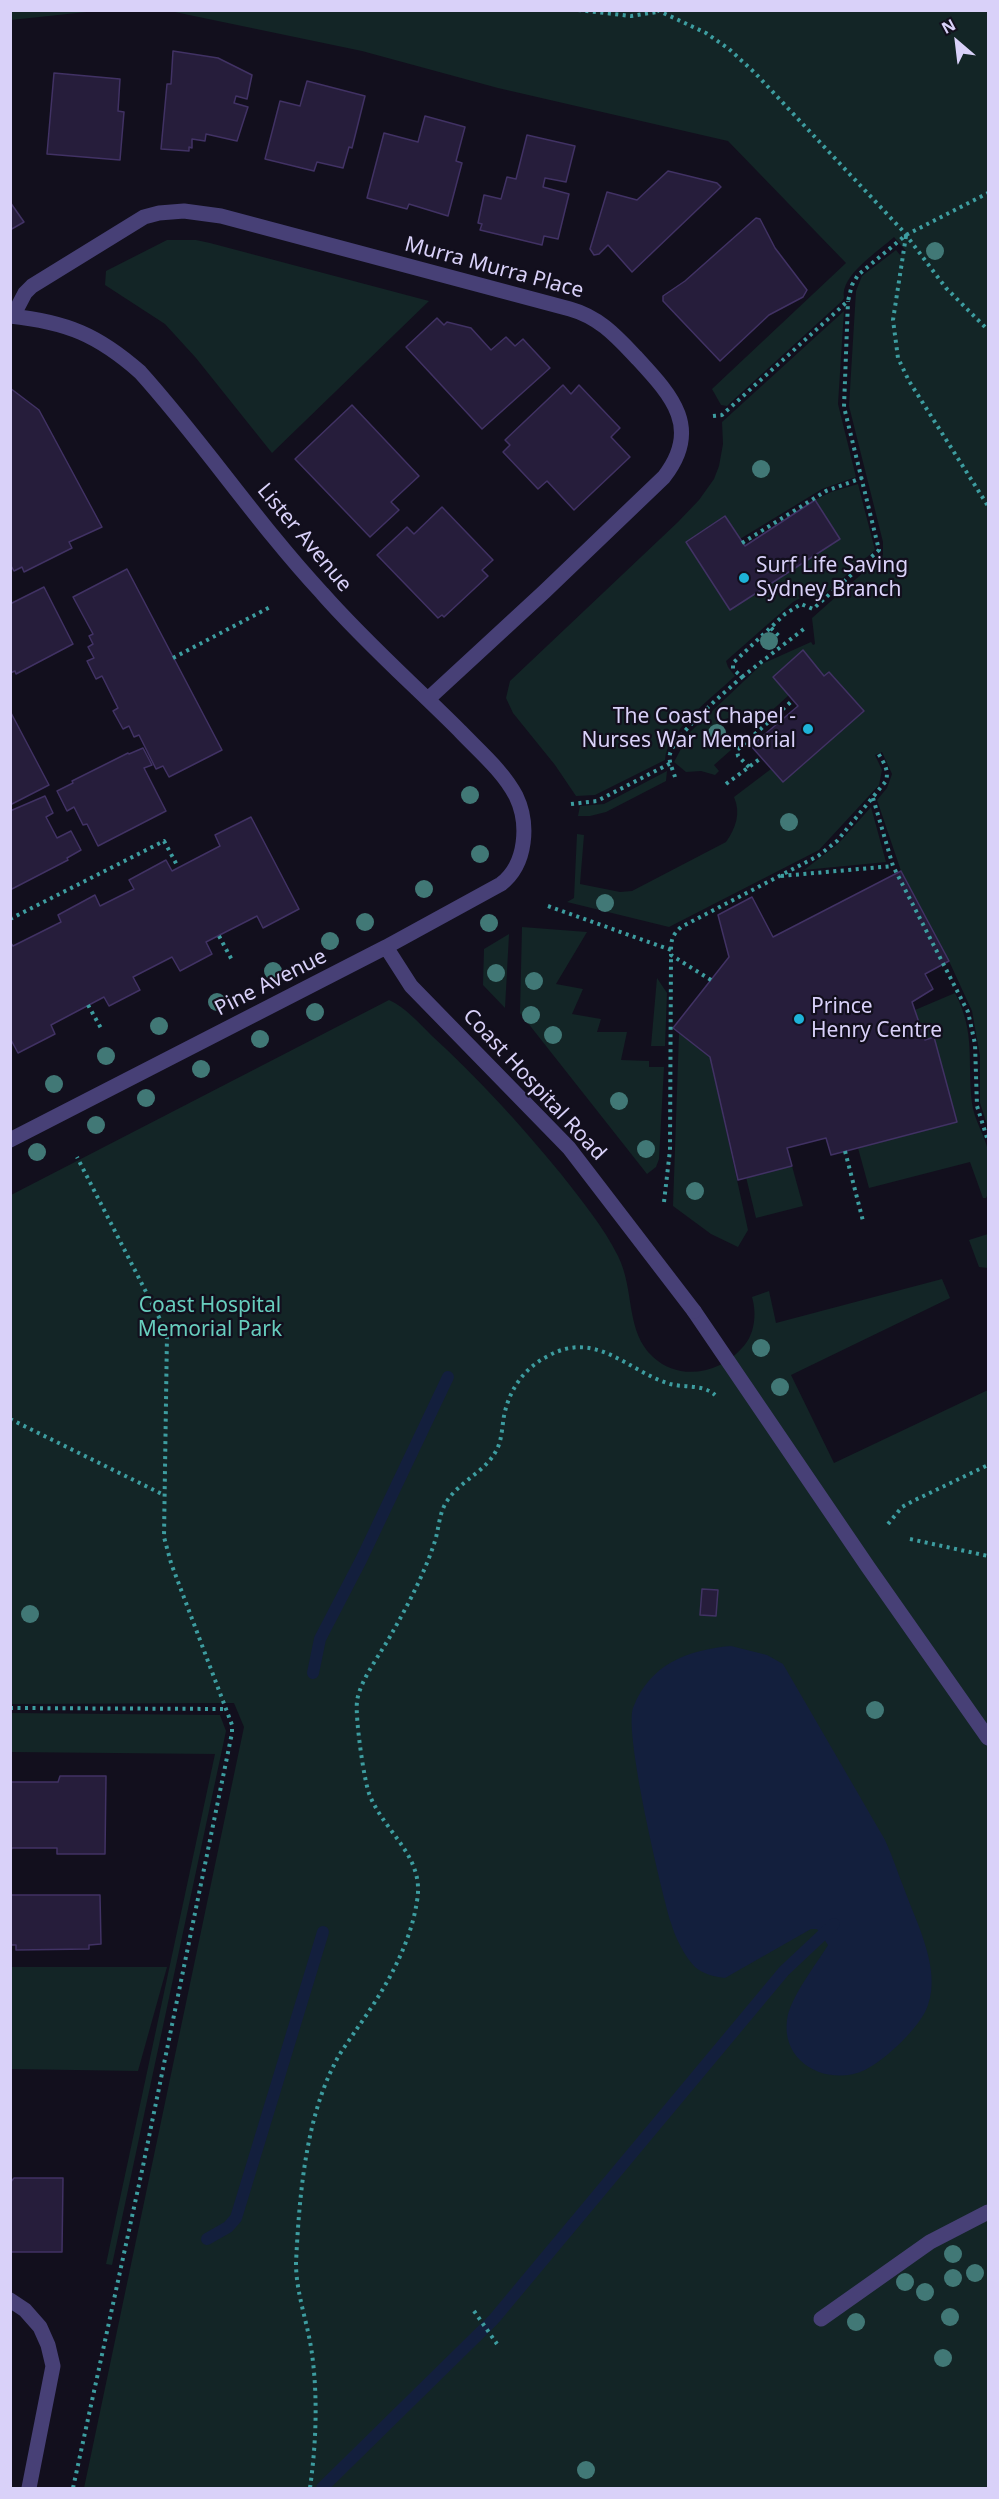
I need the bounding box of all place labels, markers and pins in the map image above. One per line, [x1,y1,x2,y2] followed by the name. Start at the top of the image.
[756,553,908,603] place label: Surf Life Saving Sydney Branch
[737,571,751,585] marker: Surf Life Saving Sydney Branch
[581,704,796,754] place label: The Coast Chapel - Nurses War Memorial
[801,722,815,736] marker: The Coast Chapel - Nurses War Memorial
[811,994,942,1044] place label: Prince Henry Centre
[792,1012,806,1026] marker: Prince Henry Centre

